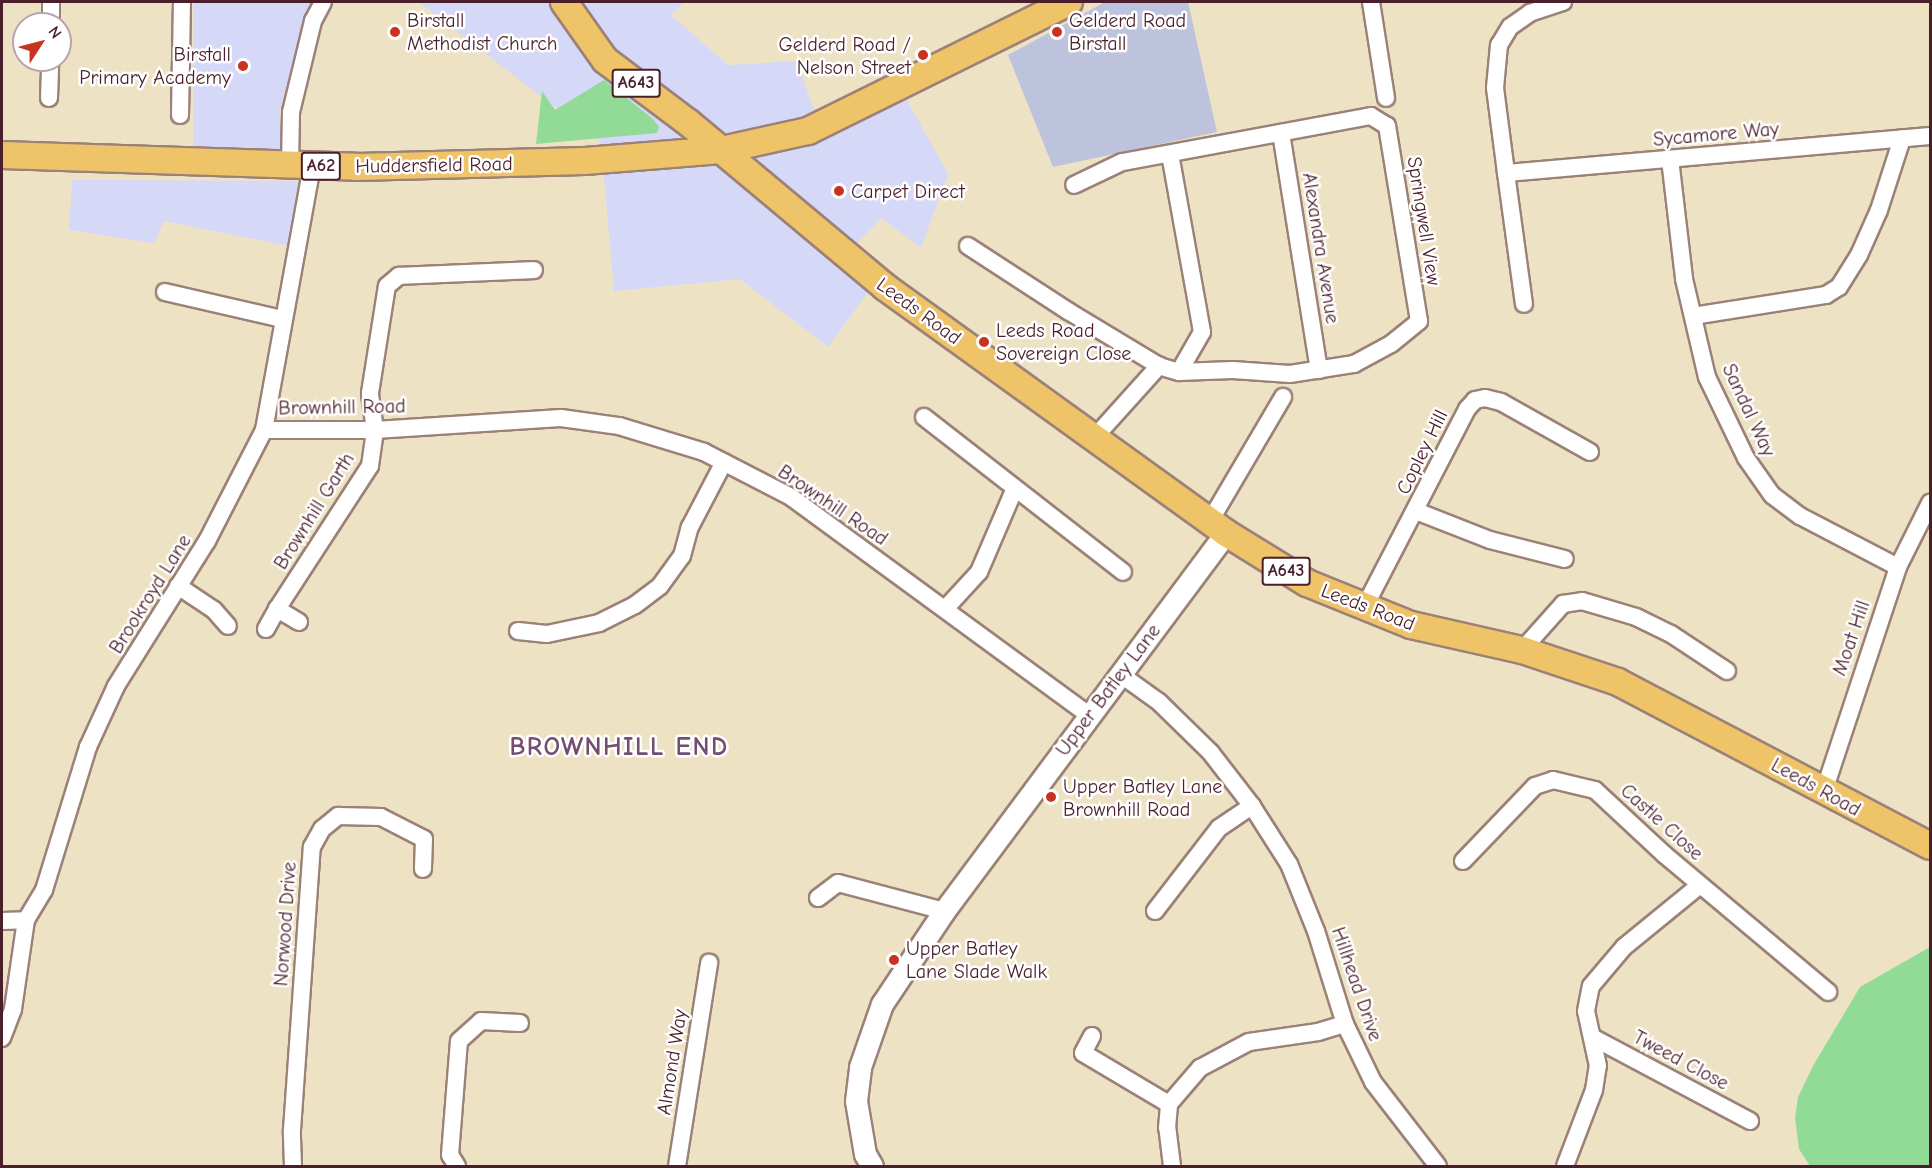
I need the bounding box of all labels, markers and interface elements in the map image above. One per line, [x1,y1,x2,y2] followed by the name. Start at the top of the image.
[407,8,558,55] place label: Birstall Methodist Church
[1069,8,1186,55] place label: Gelderd Road Birstall
[12,12,72,72] north arrow
[45,23,65,42] text: N
[388,25,402,39] marker: Birstall Methodist Church
[1050,25,1064,39] marker: Gelderd Road Birstall
[778,32,911,79] place label: Gelderd Road / Nelson Street
[79,42,231,89] place label: Birstall Primary Academy
[916,48,930,62] marker: Gelderd Road / Nelson Street
[236,59,250,73] marker: Birstall Primary Academy
[610,68,662,98] road number: A643
[1652,117,1780,151] street label: Sycamore Way
[300,151,342,181] road number: A62
[355,152,513,178] street label: Huddersfield Road
[1402,155,1446,287] street label: Springwell View
[1297,171,1345,325] street label: Alexandra Avenue
[851,179,965,203] place label: Carpet Direct
[832,184,846,198] marker: Carpet Direct
[872,272,966,350] street label: Leeds Road
[996,318,1131,365] place label: Leeds Road Sovereign Close
[977,335,991,349] marker: Leeds Road Sovereign Close
[1717,360,1781,460] street label: Sandal Way
[278,394,406,420] street label: Brownhill Road
[1391,406,1453,498] street label: Copley Hill
[269,448,359,574] street label: Brownhill Garth
[774,459,892,551] street label: Brownhill Road
[104,530,196,658] street label: Brookroyd Lane
[1260,556,1312,586] road number: A643
[1318,578,1418,636] street label: Leeds Road
[1827,597,1875,679] street label: Moat Hill
[1051,619,1165,761] street label: Upper Batley Lane
[509,732,729,764] district label: BROWNHILL END
[1767,753,1865,821] street label: Leeds Road
[1063,774,1222,821] place label: Upper Batley Lane Brownhill Road
[1616,779,1708,865] street label: Castle Close
[1044,790,1058,804] marker: Upper Batley Lane Brownhill Road
[269,861,301,987] street label: Norwood Drive
[1326,924,1388,1044] street label: Hillhead Drive
[906,936,1047,983] place label: Upper Batley Lane Slade Walk
[887,953,901,967] marker: Upper Batley Lane Slade Walk
[652,1007,692,1117] street label: Almond Way
[1629,1025,1733,1095] street label: Tweed Close

